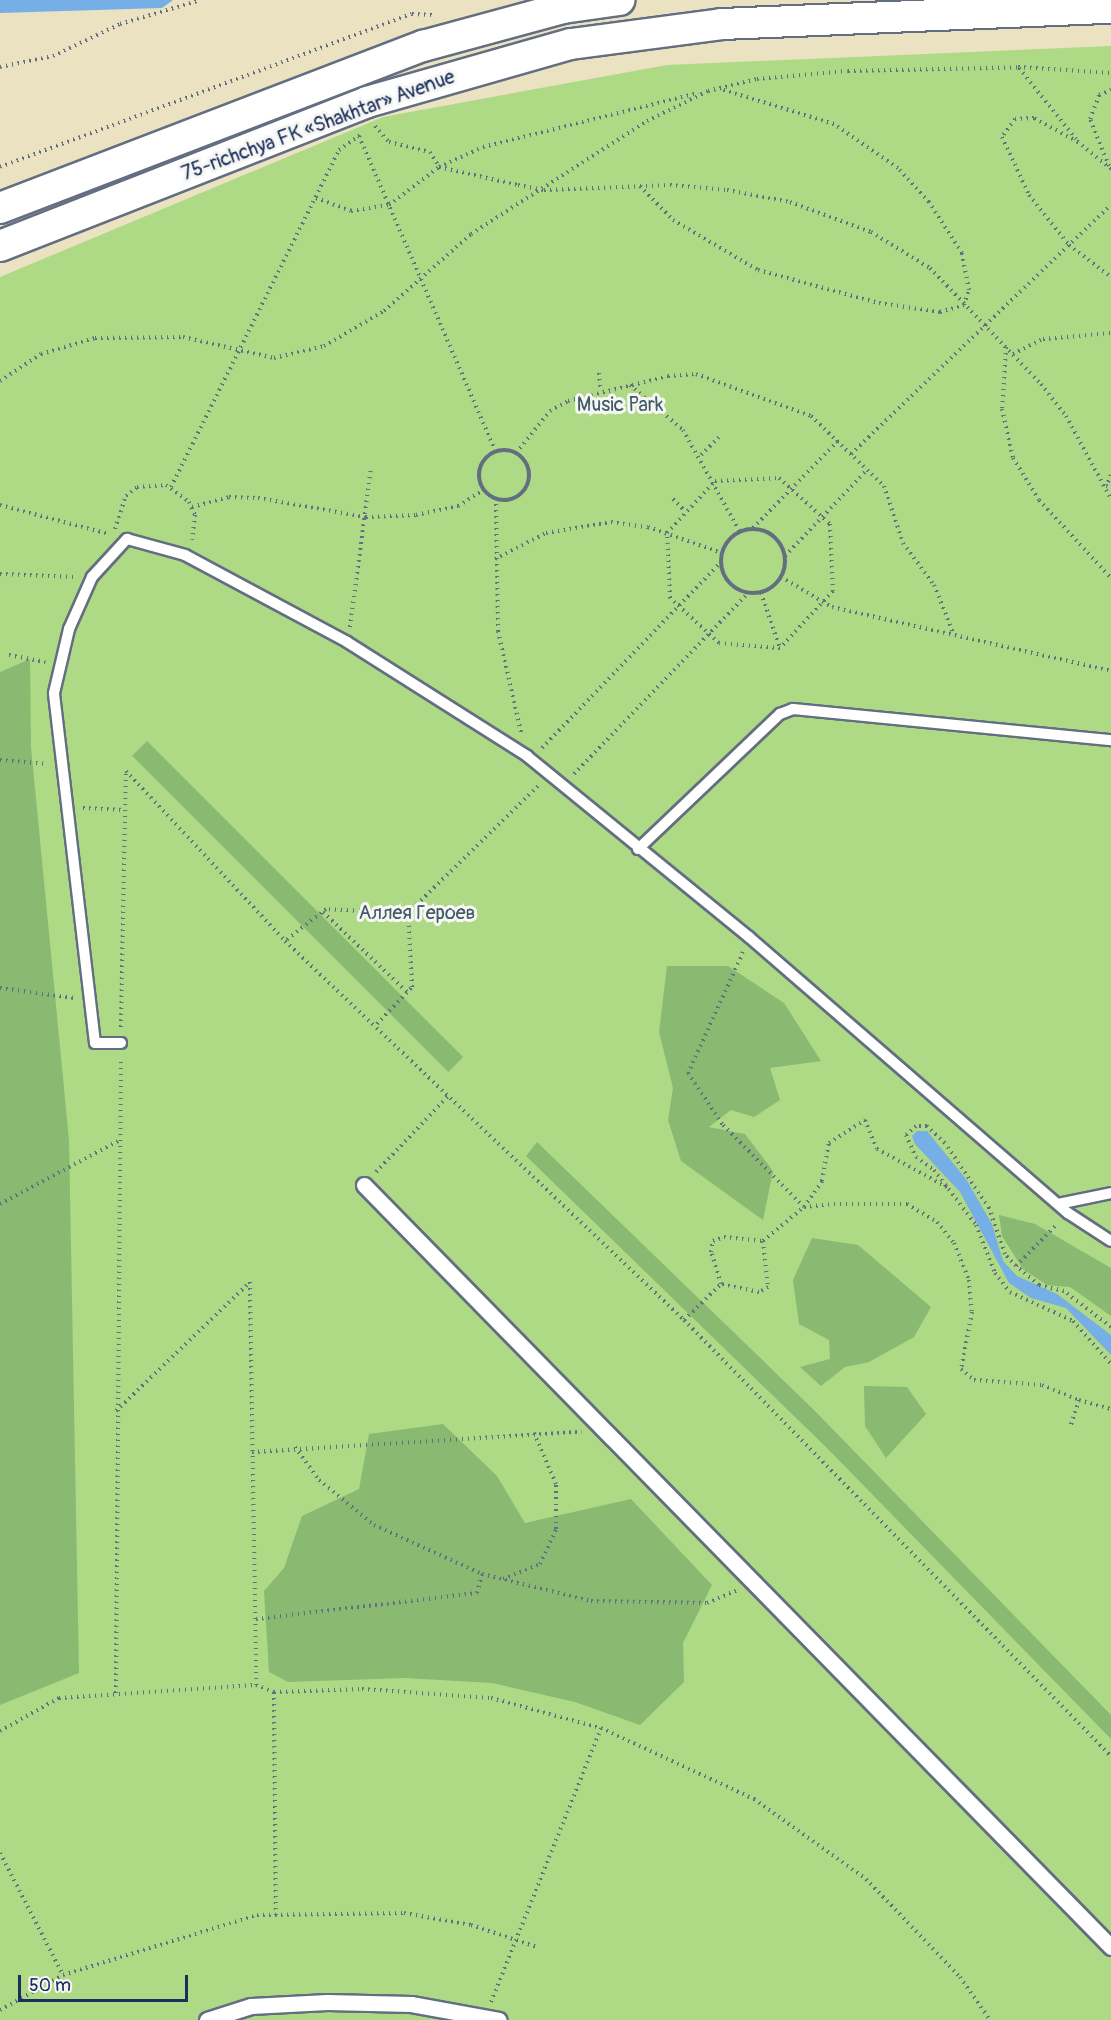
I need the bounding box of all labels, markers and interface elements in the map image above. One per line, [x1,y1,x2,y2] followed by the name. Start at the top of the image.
[178,64,458,186] street label: 75-richchya FK «Shakhtar» Avenue
[577,392,663,416] park label: Music Park
[359,900,475,924] park label: Аллея Героев
[21,1963,190,2001] scale bar
[29,1974,71,1997] text: 50 m

